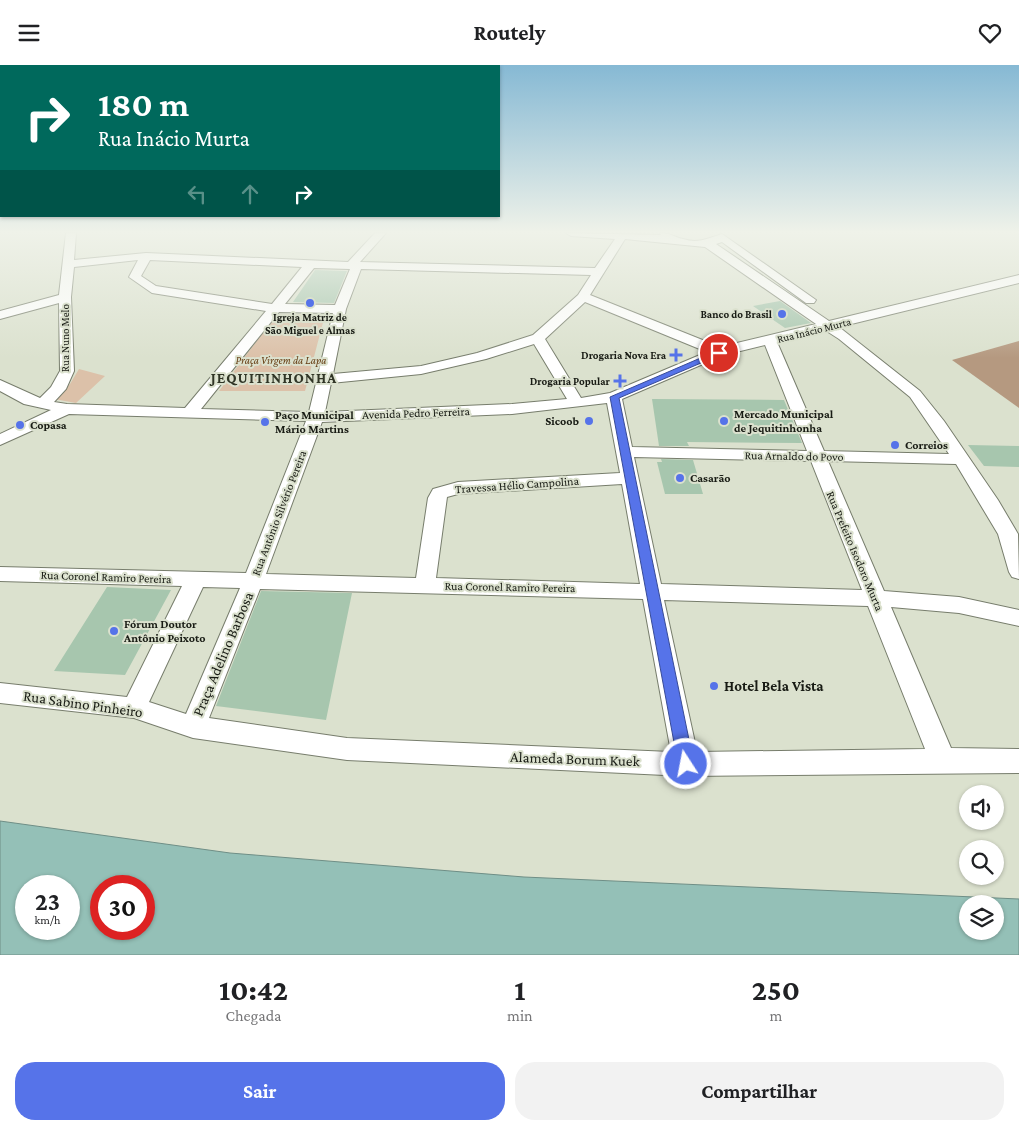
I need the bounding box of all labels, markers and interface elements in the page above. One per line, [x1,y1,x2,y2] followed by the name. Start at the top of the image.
[15,19,43,47] icon: menu
[976,19,1004,47] icon: heart
[474,20,546,45] text: Routely
[15,85,80,150] icon: right
[98,85,189,124] text: 180 m
[98,126,250,151] text: Rua Inácio Murta
[183,180,211,208] icon: left
[236,180,264,208] icon: ahead
[289,180,317,208] icon: right
[304,297,316,309] marker: Igreja Matriz de São Miguel e Almas
[59,304,71,372] street label: Rua Nuno Melo
[700,308,773,320] place label: Banco do Brasil
[776,308,788,320] marker: Banco do Brasil
[265,311,355,336] place label: Igreja Matriz de São Miguel e Almas
[776,315,852,345] street label: Rua Inácio Murta
[698,332,740,374] pin
[705,339,733,367] icon: arrive
[581,349,667,361] place label: Drogaria Nova Era
[670,349,682,361] marker: Drogaria Nova Era
[236,354,326,367] park label: Praça Virgem da Lapa
[209,370,337,386] district label: JEQUITINHONHA
[530,375,611,387] place label: Drogaria Popular
[614,375,626,387] marker: Drogaria Popular
[362,404,471,422] street label: Avenida Pedro Ferreira
[734,407,834,435] place label: Mercado Municipal de Jequitinhonha
[275,408,354,436] place label: Paço Municipal Mário Martins
[545,414,579,428] place label: Sicoob
[583,415,595,427] marker: Sicoob
[718,415,730,427] marker: Mercado Municipal de Jequitinhonha
[259,416,271,428] marker: Paço Municipal Mário Martins
[30,418,67,432] place label: Copasa
[14,419,26,431] marker: Copasa
[905,438,948,452] place label: Correios
[889,439,901,451] marker: Correios
[249,448,309,578] street label: Rua Antônio Silvério Pereira
[744,448,844,464] street label: Rua Arnaldo do Povo
[690,471,730,485] place label: Casarão
[674,472,686,484] marker: Casarão
[454,474,580,496] street label: Travessa Hélio Campolina
[823,489,887,613] street label: Rua Prefeito Isodoro Murta
[40,568,172,586] street label: Rua Coronel Ramiro Pereira
[444,579,576,595] street label: Rua Coronel Ramiro Pereira
[190,590,257,719] street label: Praça Adelino Barbosa
[123,617,205,645] place label: Fórum Doutor Antônio Peixoto
[108,625,120,637] marker: Fórum Doutor Antônio Peixoto
[724,678,824,694] place label: Hotel Bela Vista
[708,680,720,692] marker: Hotel Bela Vista
[22,688,144,720] street label: Rua Sabino Pinheiro
[659,737,711,789] position arrow
[510,749,641,769] street label: Alameda Borum Kuek
[959,785,1004,940] map controls
[959,785,1004,830] button: sound
[959,840,1004,885] button: search
[90,875,155,940] speed limit sign: 30
[35,888,60,915] text: 23
[959,895,1004,940] button: layers
[35,913,60,927] text: km/h
[219,973,288,1006] text: 10:42
[514,973,525,1006] text: 1
[752,973,800,1006] text: 250
[226,1007,281,1024] text: Chegada
[507,1007,533,1024] text: min
[769,1007,782,1024] text: m
[15,1062,505,1120] button: Sair
[515,1062,1004,1120] button: Compartilhar

